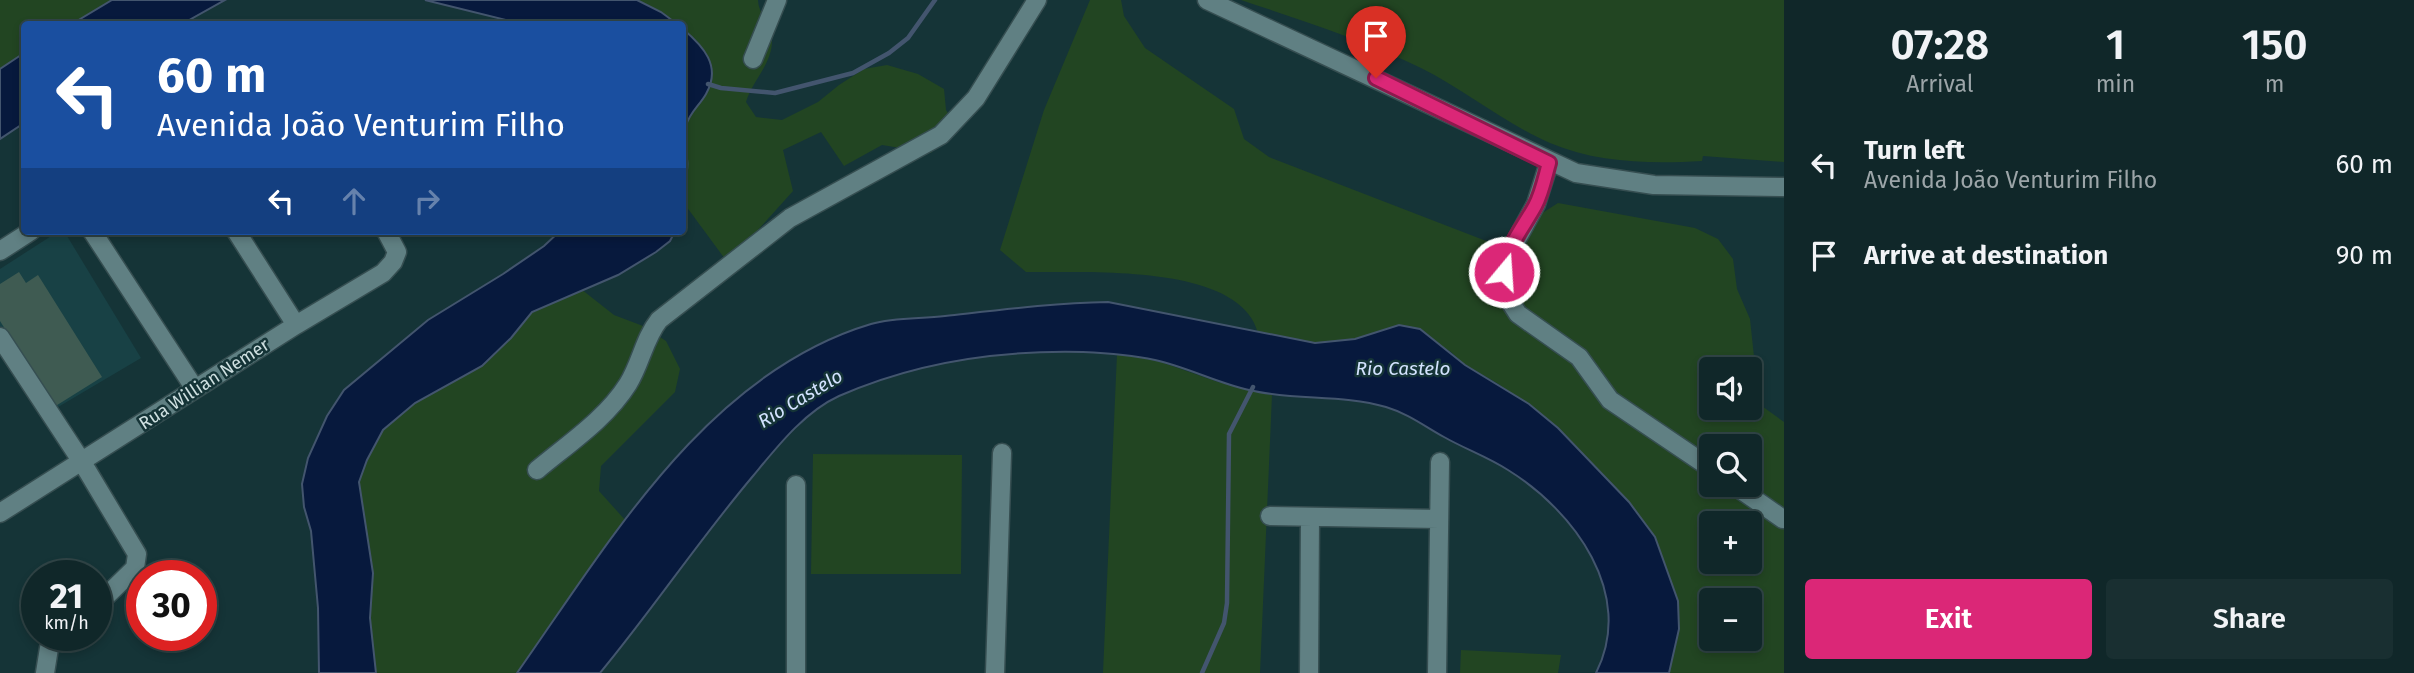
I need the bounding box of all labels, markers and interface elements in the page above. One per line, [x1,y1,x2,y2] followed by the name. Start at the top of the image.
[1346,6,1406,78] pin
[1357,17,1395,55] icon: arrive
[1891,20,1989,70] text: 07:28
[2106,20,2125,70] text: 1
[2242,20,2307,70] text: 150
[157,46,266,105] text: 60 m
[42,49,133,140] icon: left
[1906,70,1974,98] text: Arrival
[2096,70,2135,98] text: min
[2265,70,2285,98] text: m
[157,106,565,144] text: Avenida João Venturim Filho
[1864,135,1965,166] text: Turn left
[1805,146,1843,184] icon: left
[2335,149,2393,180] text: 60 m
[1864,166,2157,194] text: Avenida João Venturim Filho
[262,182,300,220] icon: left
[335,182,373,220] icon: ahead
[408,182,446,220] icon: right
[1467,235,1541,309] position arrow
[1805,237,1843,275] icon: arrive
[1864,240,2108,271] text: Arrive at destination
[2336,240,2393,271] text: 90 m
[135,334,273,434] street label: Rua Willian Nemer
[1356,357,1450,380] water label: Rio Castelo
[1699,357,1762,651] map controls
[1699,357,1762,420] button: sound
[754,364,847,433] water label: Rio Castelo
[1699,434,1762,497] button: search
[1699,511,1762,574] button: +
[126,560,217,651] speed limit sign: 30
[50,575,83,617] text: 21
[1805,579,2092,659] button: Exit
[2106,579,2393,659] button: Share
[1699,588,1762,651] button: −
[44,612,89,634] text: km/h

